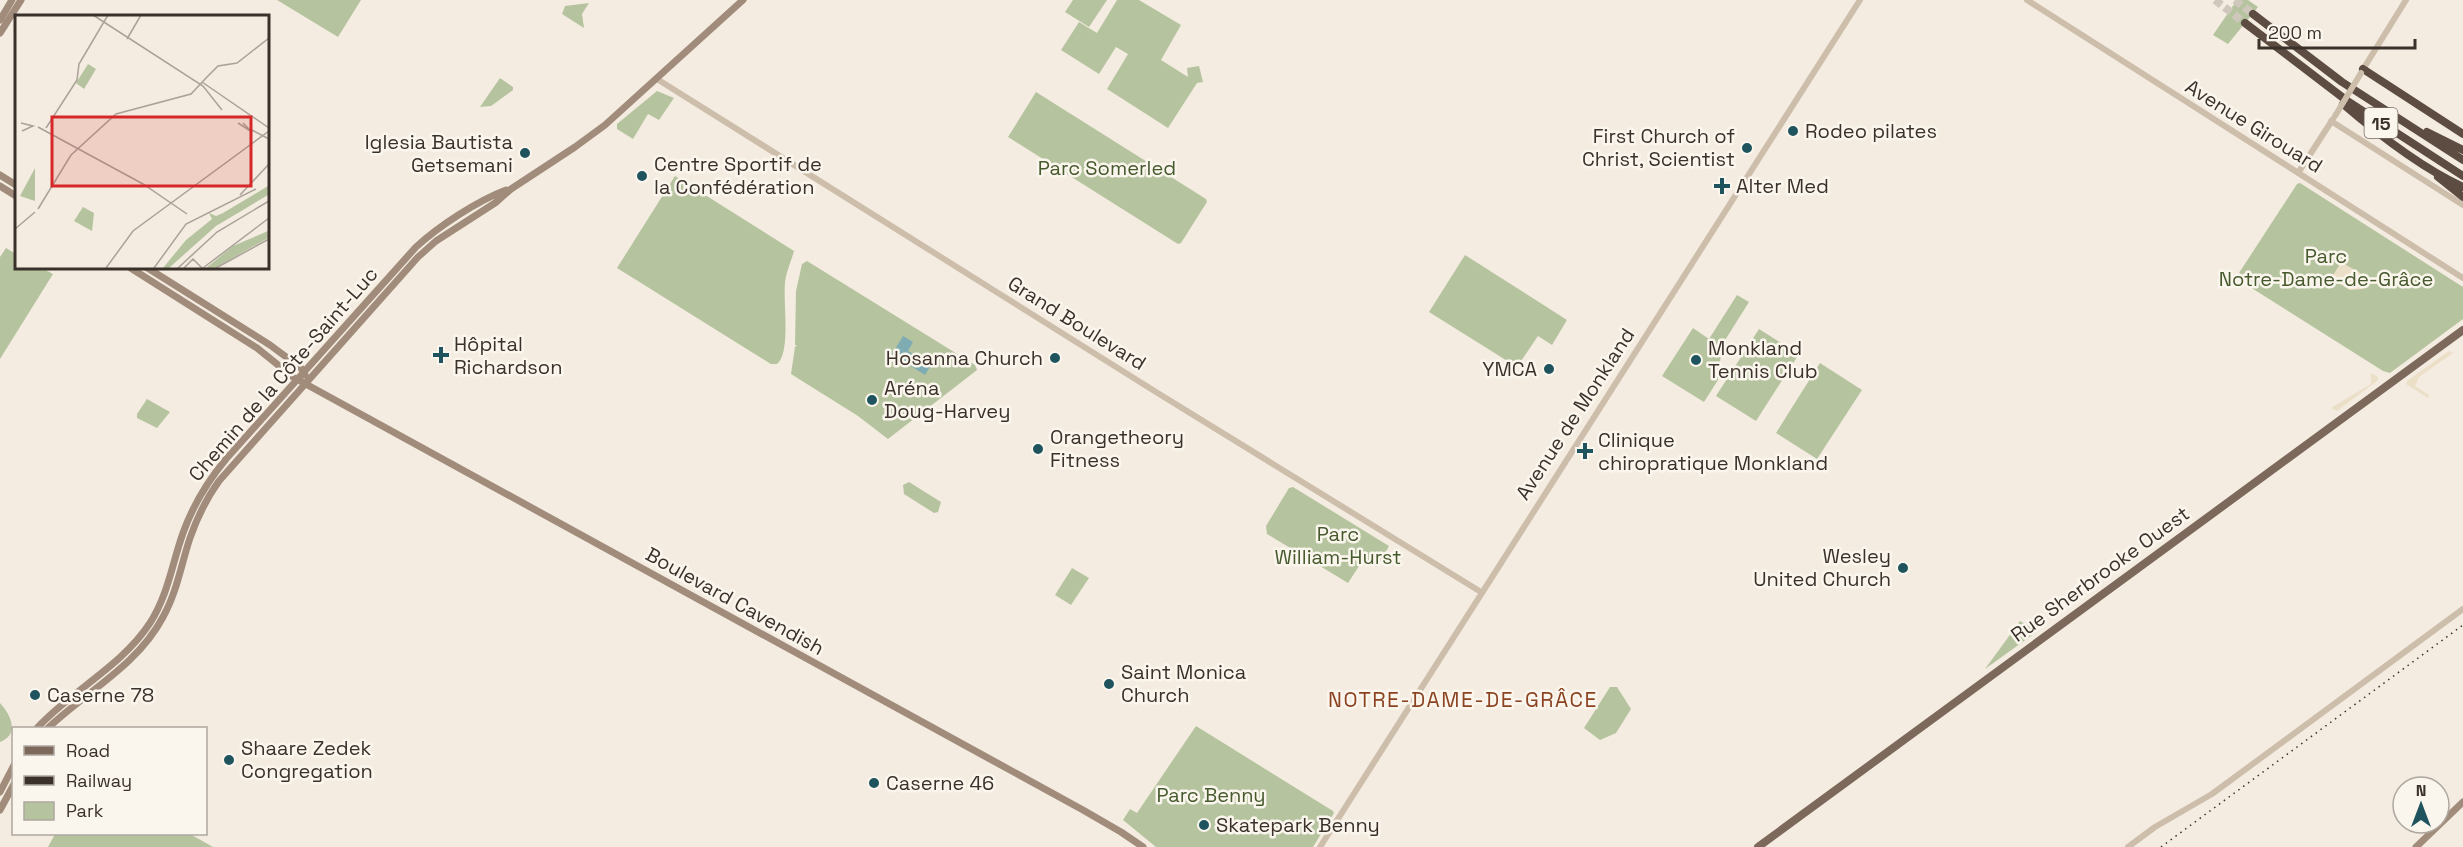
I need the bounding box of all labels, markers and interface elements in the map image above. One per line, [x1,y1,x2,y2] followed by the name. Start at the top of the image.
[2259,12,2415,50] scale bar
[15,15,268,268] inset map
[2268,21,2322,44] text: 200 m
[2180,73,2328,179] street label: Avenue Girouard
[2364,108,2398,138] road number: 15
[1805,118,1937,144] place label: Rodeo pilates
[1582,123,1735,172] place label: First Church of Christ, Scientist
[1786,124,1800,138] marker: Rodeo pilates
[365,129,513,178] place label: Iglesia Bautista Getsemani
[1740,141,1754,155] marker: First Church of Christ, Scientist
[518,146,532,160] marker: Iglesia Bautista Getsemani
[654,151,822,200] place label: Centre Sportif de la Confédération
[1038,155,1176,181] park label: Parc Somerled
[635,169,649,183] marker: Centre Sportif de la Confédération
[1736,173,1829,199] place label: Alter Med
[1713,177,1731,195] marker: Alter Med
[2219,243,2433,292] park label: Parc Notre-Dame-de-Grâce
[183,261,383,487] street label: Chemin de la Côte-Saint-Luc
[1003,270,1151,376] street label: Grand Boulevard
[1510,323,1640,505] street label: Avenue de Monkland
[454,331,562,380] place label: Hôpital Richardson
[1708,335,1818,384] place label: Monkland Tennis Club
[886,345,1043,371] place label: Hosanna Church
[432,346,450,364] marker: Hôpital Richardson
[1048,351,1062,365] marker: Hosanna Church
[1689,353,1703,367] marker: Monkland Tennis Club
[1482,356,1537,382] place label: YMCA
[1542,362,1556,376] marker: YMCA
[884,375,1010,424] place label: Aréna Doug-Harvey
[865,393,879,407] marker: Aréna Doug-Harvey
[1050,424,1184,473] place label: Orangetheory Fitness
[1598,427,1828,476] place label: Clinique chiropratique Monkland
[1031,442,1045,456] marker: Orangetheory Fitness
[1576,442,1594,460] marker: Clinique chiropratique Monkland
[2006,500,2194,648] street label: Rue Sherbrooke Ouest
[1274,521,1402,570] park label: Parc William-Hurst
[641,541,829,661] street label: Boulevard Cavendish
[1753,543,1891,592] place label: Wesley United Church
[1896,561,1910,575] marker: Wesley United Church
[1121,659,1246,708] place label: Saint Monica Church
[1102,677,1116,691] marker: Saint Monica Church
[47,682,154,708] place label: Caserne 78
[1328,686,1598,713] district label: NOTRE-DAME-DE-GRÂCE
[28,688,42,702] marker: Caserne 78
[12,727,207,835] legend
[241,735,373,784] place label: Shaare Zedek Congregation
[66,739,110,762] text: Road
[222,753,236,767] marker: Shaare Zedek Congregation
[66,769,132,792] text: Railway
[886,770,994,796] place label: Caserne 46
[2391,775,2451,835] north arrow
[867,776,881,790] marker: Caserne 46
[2416,780,2426,801] text: N
[1156,782,1266,808] park label: Parc Benny
[66,799,104,822] text: Park
[1216,812,1380,838] place label: Skatepark Benny
[1197,818,1211,832] marker: Skatepark Benny

